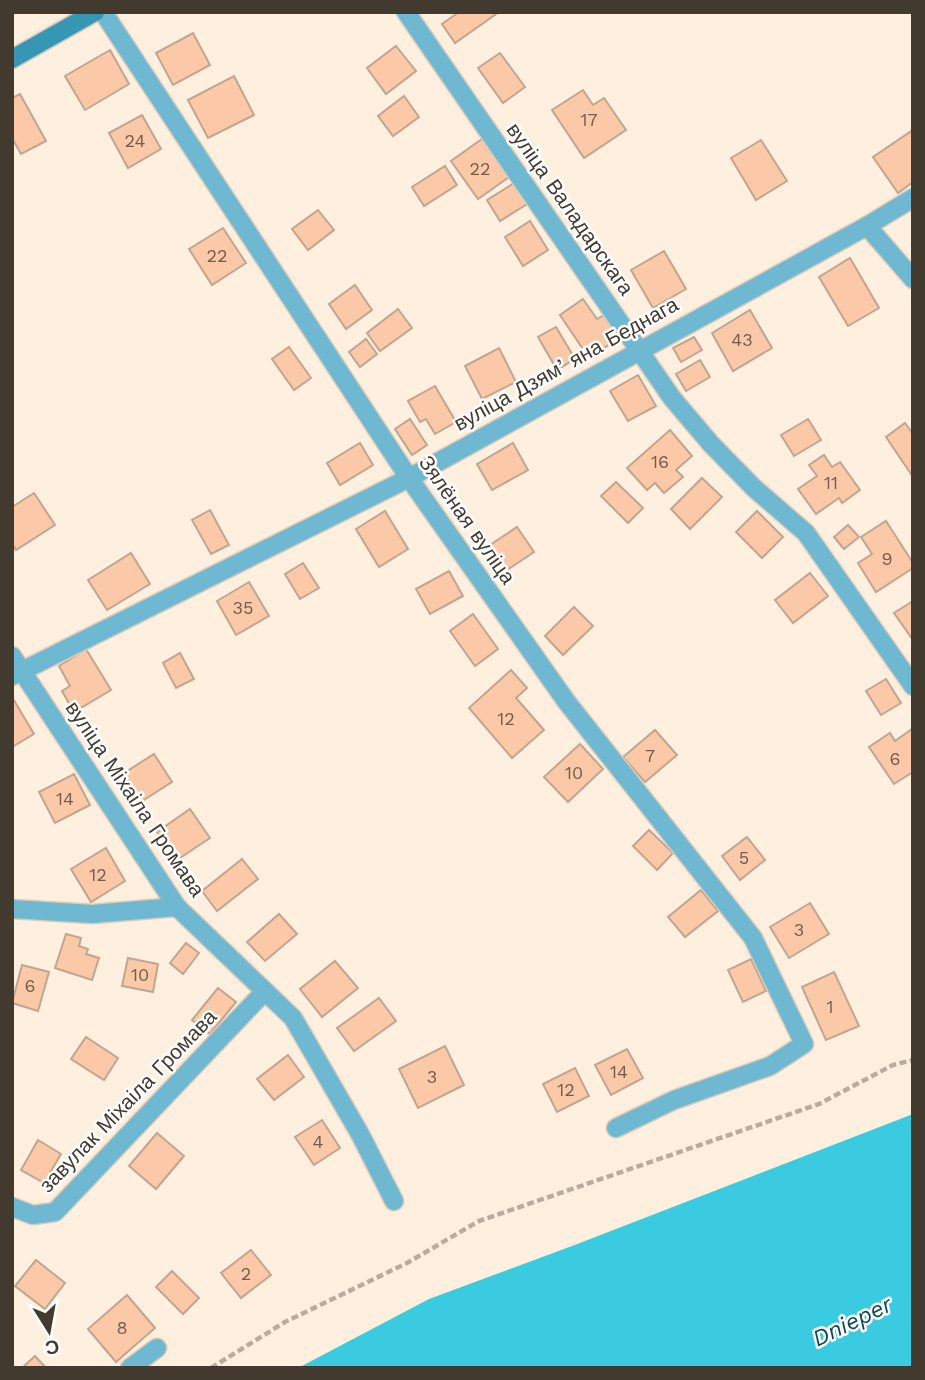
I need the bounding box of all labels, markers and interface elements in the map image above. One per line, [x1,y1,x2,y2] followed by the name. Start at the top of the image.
[580,109,598,130] house number: 17
[502,118,639,300] street label: вуліца Валадарскага
[125,130,145,151] house number: 24
[470,158,491,179] house number: 22
[207,245,228,266] house number: 22
[449,291,683,436] street label: вуліца Дзямʼяна Беднага
[731,329,753,350] house number: 43
[414,451,521,589] street label: Зялёная вуліца
[651,451,669,472] house number: 16
[824,472,838,493] house number: 11
[881,548,893,569] house number: 9
[233,597,253,618] house number: 35
[61,696,210,902] street label: вуліца Міхаіла Громава
[497,708,515,729] house number: 12
[645,745,655,766] house number: 7
[890,748,900,769] house number: 6
[565,762,583,783] house number: 10
[56,788,74,809] house number: 14
[739,847,749,868] house number: 5
[89,864,107,885] house number: 12
[794,919,804,940] house number: 3
[131,964,149,985] house number: 10
[25,975,35,996] house number: 6
[826,996,834,1017] house number: 1
[34,1004,222,1197] street label: завулак Міхаіла Громава
[610,1061,628,1082] house number: 14
[427,1066,437,1087] house number: 3
[557,1079,575,1100] house number: 12
[313,1131,324,1152] house number: 4
[241,1263,251,1284] house number: 2
[808,1290,897,1352] water label: Dnieper
[14,1296,84,1366] north arrow
[116,1317,128,1338] house number: 8
[43,1335,61,1360] text: С

